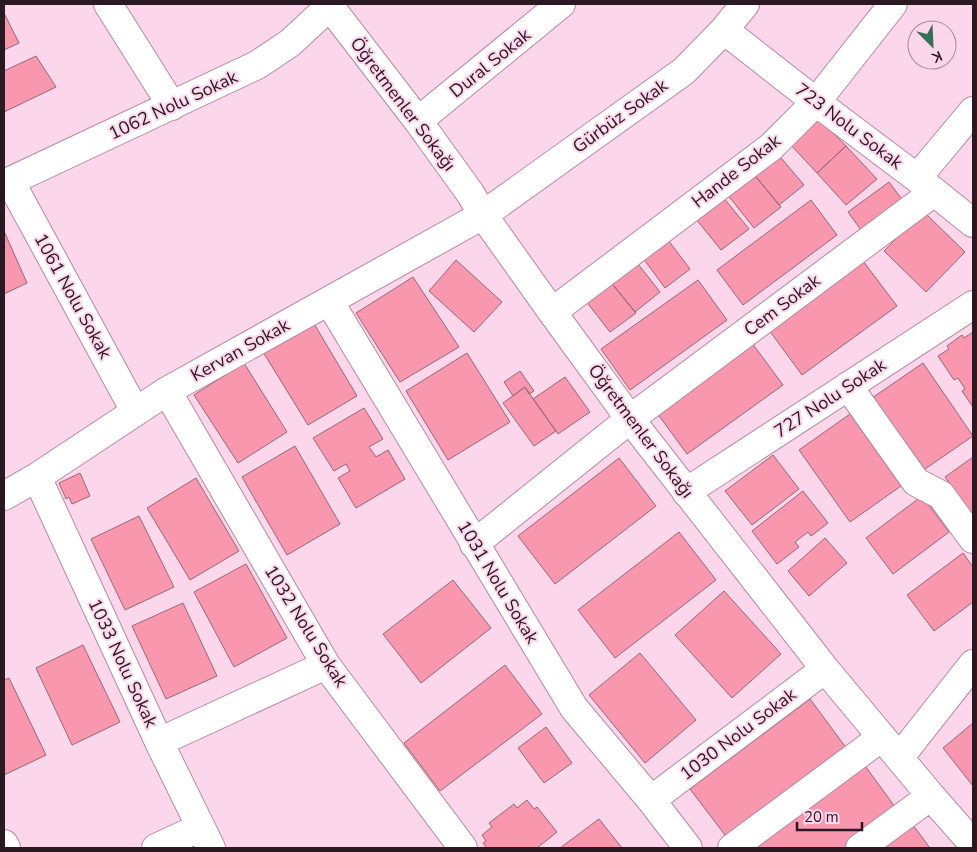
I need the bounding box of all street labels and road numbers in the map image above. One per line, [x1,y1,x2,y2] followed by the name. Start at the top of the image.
[444,22,536,103] street label: Dural Sokak
[345,32,461,176] street label: Öğretmenler Sokağı
[105,64,242,145] street label: 1062 Nolu Sokak
[568,73,673,159] street label: Gürbüz Sokak
[790,78,909,175] street label: 723 Nolu Sokak
[687,128,786,213] street label: Hande Sokak
[29,229,118,364] street label: 1061 Nolu Sokak
[739,268,826,342] street label: Cem Sokak
[186,312,295,387] street label: Kervan Sokak
[769,352,891,443] street label: 727 Nolu Sokak
[583,359,699,503] street label: Öğretmenler Sokağı
[452,516,545,649] street label: 1031 Nolu Sokak
[259,560,354,692] street label: 1032 Nolu Sokak
[83,595,164,732] street label: 1033 Nolu Sokak
[675,682,802,786] street label: 1030 Nolu Sokak

